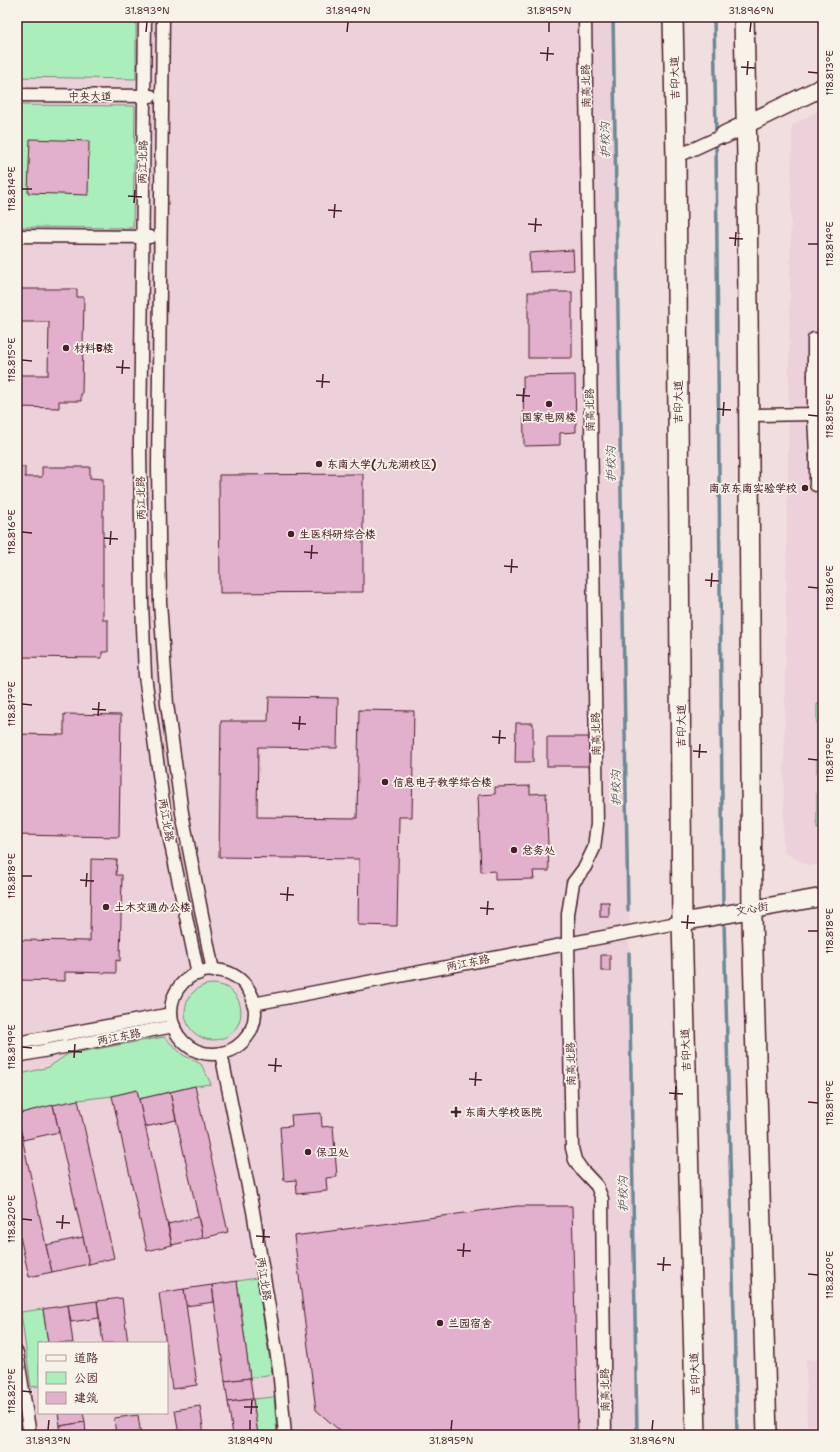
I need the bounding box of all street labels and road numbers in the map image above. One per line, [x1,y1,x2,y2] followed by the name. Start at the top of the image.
[667,56,683,100] street label: 吉印大道
[578,64,594,108] street label: 南高北路
[68,89,112,104] street label: 中央大道
[135,140,151,184] street label: 两江北路
[671,380,686,424] street label: 吉印大道
[582,388,598,432] street label: 南高北路
[133,476,149,520] street label: 两江北路
[674,704,689,748] street label: 吉印大道
[588,712,604,756] street label: 南高北路
[155,797,177,843] street label: 两江北路
[734,899,771,919] street label: 文心街
[445,951,491,975] street label: 两江东路
[96,1025,142,1049] street label: 两江东路
[678,1028,694,1072] street label: 吉印大道
[563,1042,579,1086] street label: 南高北路
[253,1256,275,1302] street label: 两江北路
[687,1352,703,1396] street label: 吉印大道
[597,1368,613,1412] street label: 南高北路

